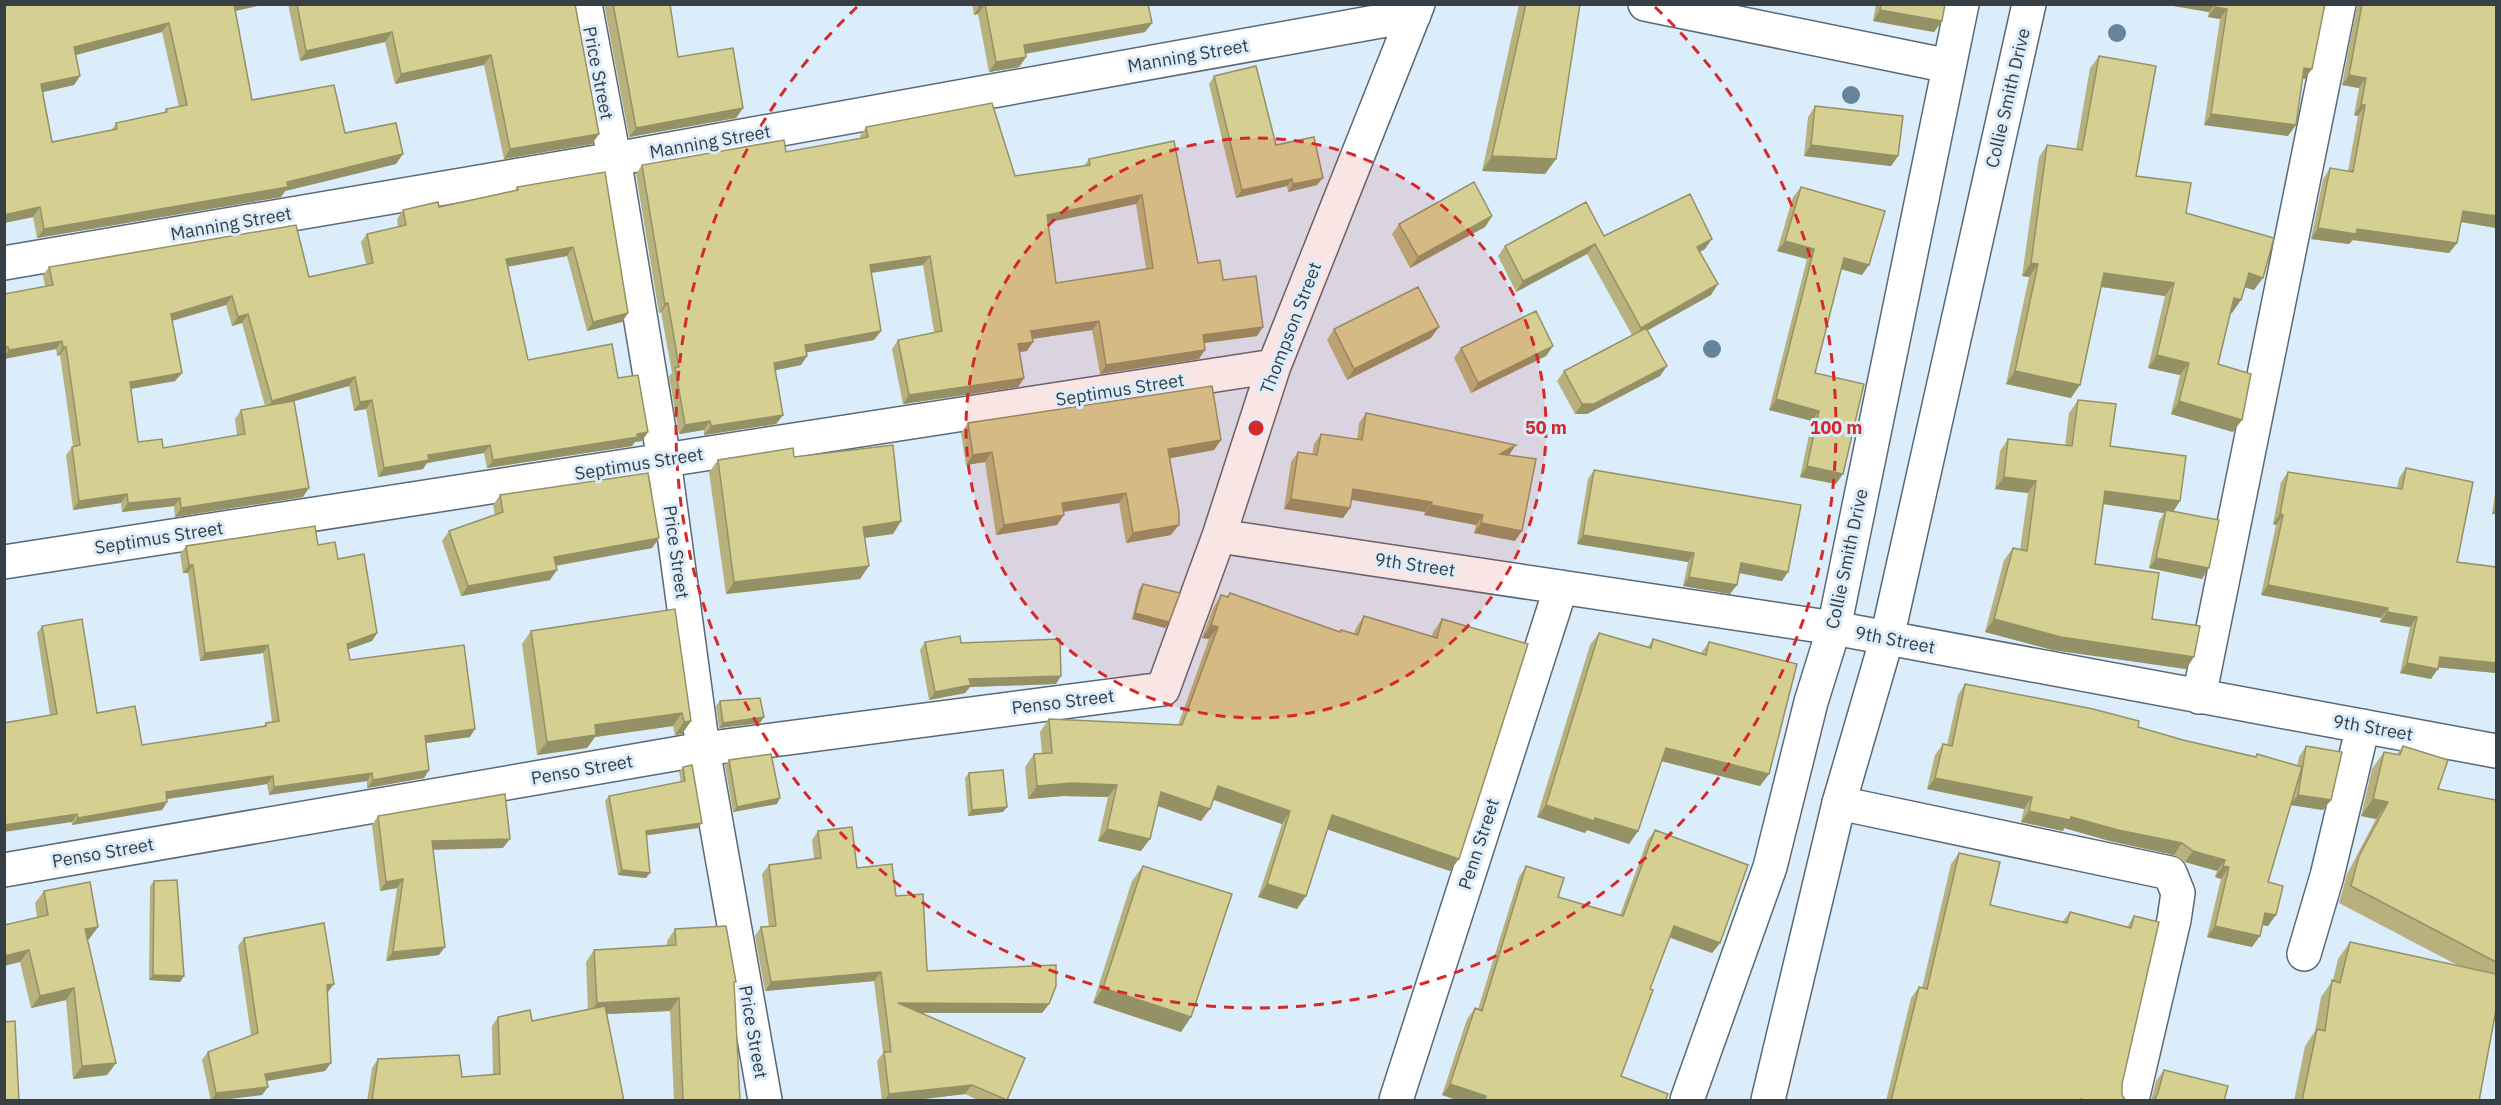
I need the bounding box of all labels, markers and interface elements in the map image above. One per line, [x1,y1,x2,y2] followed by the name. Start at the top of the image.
[578,24,619,121] street label: Price Street
[1980,26,2035,170] street label: Collie Smith Drive
[1126,34,1250,77] street label: Manning Street
[648,120,772,163] street label: Manning Street
[169,202,293,245] street label: Manning Street
[1255,259,1326,397] street label: Thompson Street
[1054,368,1186,411] street label: Septimus Street
[1525,416,1567,439] text: 50 m
[1810,416,1862,439] text: 100 m
[1246,418,1266,438] centre of rings
[573,442,705,485] street label: Septimus Street
[1820,487,1873,631] street label: Collie Smith Drive
[659,504,694,600] street label: Price Street
[93,516,225,559] street label: Septimus Street
[1373,547,1457,582] street label: 9th Street
[1853,620,1937,659] street label: 9th Street
[1010,684,1116,719] street label: Penso Street
[2331,709,2415,746] street label: 9th Street
[529,749,635,790] street label: Penso Street
[1453,795,1504,892] street label: Penn Street
[50,832,156,873] street label: Penso Street
[734,983,773,1080] street label: Price Street

